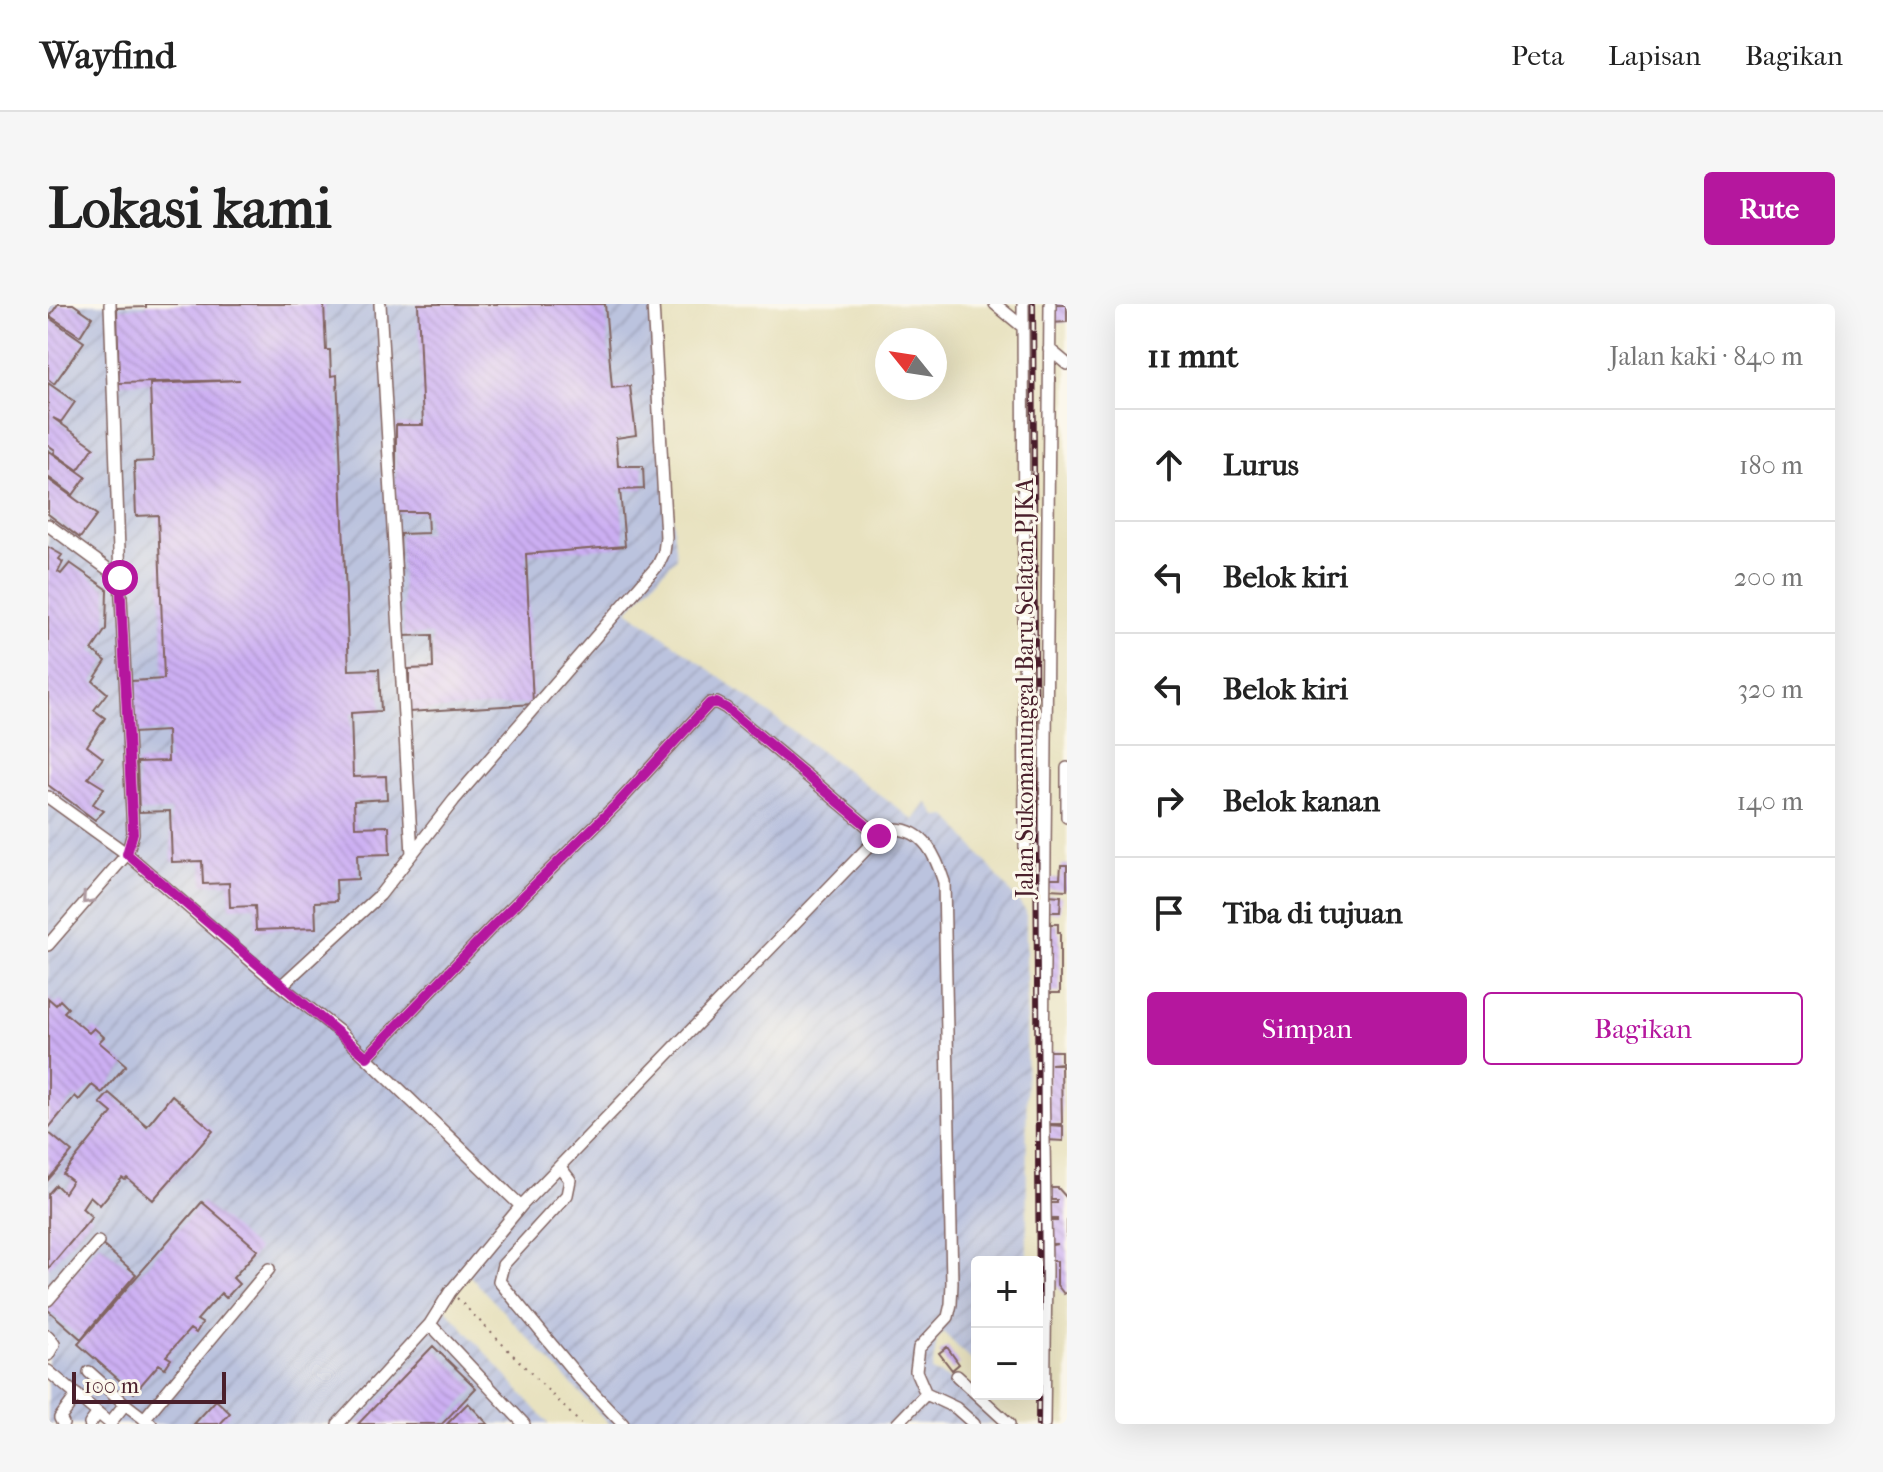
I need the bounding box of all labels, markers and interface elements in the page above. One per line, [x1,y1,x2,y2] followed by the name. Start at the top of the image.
[40,33,176,78] text: Wayfind
[1511,39,1564,72] text: Peta
[1608,39,1701,72] text: Lapisan
[1745,39,1843,72] text: Bagikan
[1704,172,1835,245] button: Rute
[48,176,332,241] text: Lokasi kami
[875,328,947,400] north arrow
[1147,336,1238,376] text: 11 mnt
[1609,341,1803,372] text: Jalan kaki · 840 m
[1147,443,1191,487] icon: ahead
[1223,448,1299,483] text: Lurus
[1739,450,1803,481] text: 180 m
[1011,478,1039,900] street label: Jalan Sukomanunggal Baru Selatan PJKA
[1147,555,1191,599] icon: left
[102,560,138,596] route start
[1223,560,1348,595] text: Belok kiri
[1734,562,1803,593] text: 200 m
[1147,667,1191,711] icon: left
[1223,672,1348,707] text: Belok kiri
[1737,674,1803,705] text: 320 m
[1147,779,1191,823] icon: right
[1223,784,1380,819] text: Belok kanan
[1737,786,1803,817] text: 140 m
[861,818,897,854] route end
[82,890,97,905] one-way arrow
[1147,891,1191,935] icon: arrive
[1223,896,1403,931] text: Tiba di tujuan
[1147,992,1467,1065] button: Simpan
[1483,992,1803,1065] button: Bagikan
[971,1256,1043,1400] map controls
[971,1256,1043,1328] button: +
[971,1328,1043,1400] button: −
[72,1368,226,1404] scale bar
[84,1373,139,1399] text: 100 m

